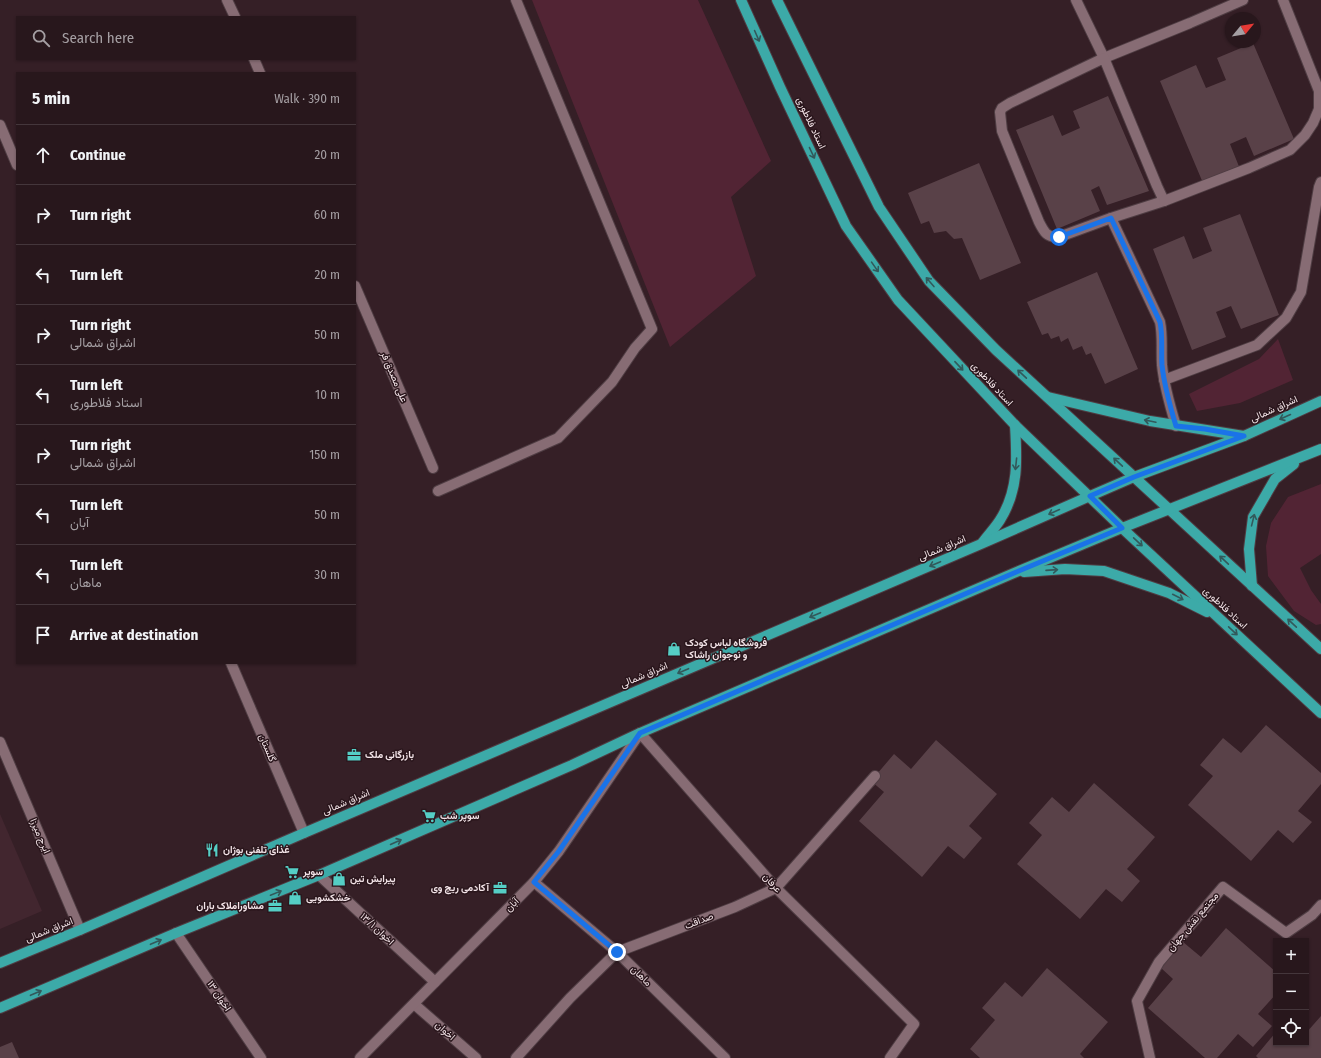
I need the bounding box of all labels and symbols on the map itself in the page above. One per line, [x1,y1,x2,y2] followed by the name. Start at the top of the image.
[1225,12,1261,48] north arrow
[754,29,761,41] one-way arrow
[794,95,828,151] street label: استاد فلاطوری
[809,147,816,159] one-way arrow
[1050,228,1068,246] route start
[871,261,879,272] one-way arrow
[926,277,935,288] one-way arrow
[377,349,410,404] street label: علی مصدق فر
[969,359,1015,409] street label: استاد فلاطوری
[954,360,963,371] one-way arrow
[1018,370,1028,379] one-way arrow
[1248,393,1300,425] street label: اشراق شمالی
[1280,414,1292,421] one-way arrow
[1144,416,1157,424] one-way arrow
[1012,457,1020,470] one-way arrow
[1113,457,1123,467] one-way arrow
[1048,508,1060,516] one-way arrow
[1250,514,1258,527] one-way arrow
[916,533,968,563] street label: اشراق شمالی
[1132,538,1143,547] one-way arrow
[1219,555,1229,564] one-way arrow
[929,561,941,568] one-way arrow
[1045,567,1058,574] one-way arrow
[1200,585,1250,631] street label: استاد فلاطوری
[1172,594,1184,601] one-way arrow
[810,612,822,619] one-way arrow
[1287,618,1297,628] one-way arrow
[1228,626,1238,636] one-way arrow
[685,637,767,661] place label: فروشگاه لباس کودک و نوجوان راشاک
[666,641,682,657] shop icon: فروشگاه لباس کودک و نوجوان راشاک
[618,660,670,690] street label: اشراق شمالی
[677,668,689,675] one-way arrow
[256,732,278,764] street label: گلستان
[346,747,362,763] office icon: بازرگانی ملک
[365,749,414,761] place label: بازرگانی ملک
[320,787,372,817] street label: اشراق شمالی
[421,808,437,824] supermarket icon: سوپر شب
[440,810,479,823] place label: سوپر شب
[27,817,53,855] street label: ایرج میرزا
[389,838,401,845] one-way arrow
[204,842,220,858] restaurant icon: غذای تلفنی بوژان
[223,844,290,856] place label: غذای تلفنی بوژان
[284,864,300,880] supermarket icon: سوپر
[302,866,323,879] place label: سوپر
[331,871,347,887] shop icon: پیرایش تین
[760,871,784,895] street label: عرفان
[350,873,396,886] place label: پیرایش تین
[492,880,508,896] office icon: آکادمی ریچ وی
[431,882,490,895] place label: آکادمی ریچ وی
[269,888,281,896] one-way arrow
[287,890,303,906] shop icon: خشکشویی
[1165,890,1221,954] street label: مجتمع نقش جهان
[306,892,351,904] place label: خشکشویی
[503,895,522,914] street label: آبان
[267,898,283,914] office icon: مشاوراملاک باران
[196,900,265,912] place label: مشاوراملاک باران
[358,910,396,948] street label: اخوان ۱۳/۱
[683,910,715,932] street label: صداقت
[23,915,75,945] street label: اشراق شمالی
[149,938,161,945] one-way arrow
[608,943,626,961] route end
[628,963,654,989] street label: ماهان
[204,978,234,1014] street label: اخوان ۱۳
[29,988,41,996] one-way arrow
[433,1019,457,1043] street label: اخوان

